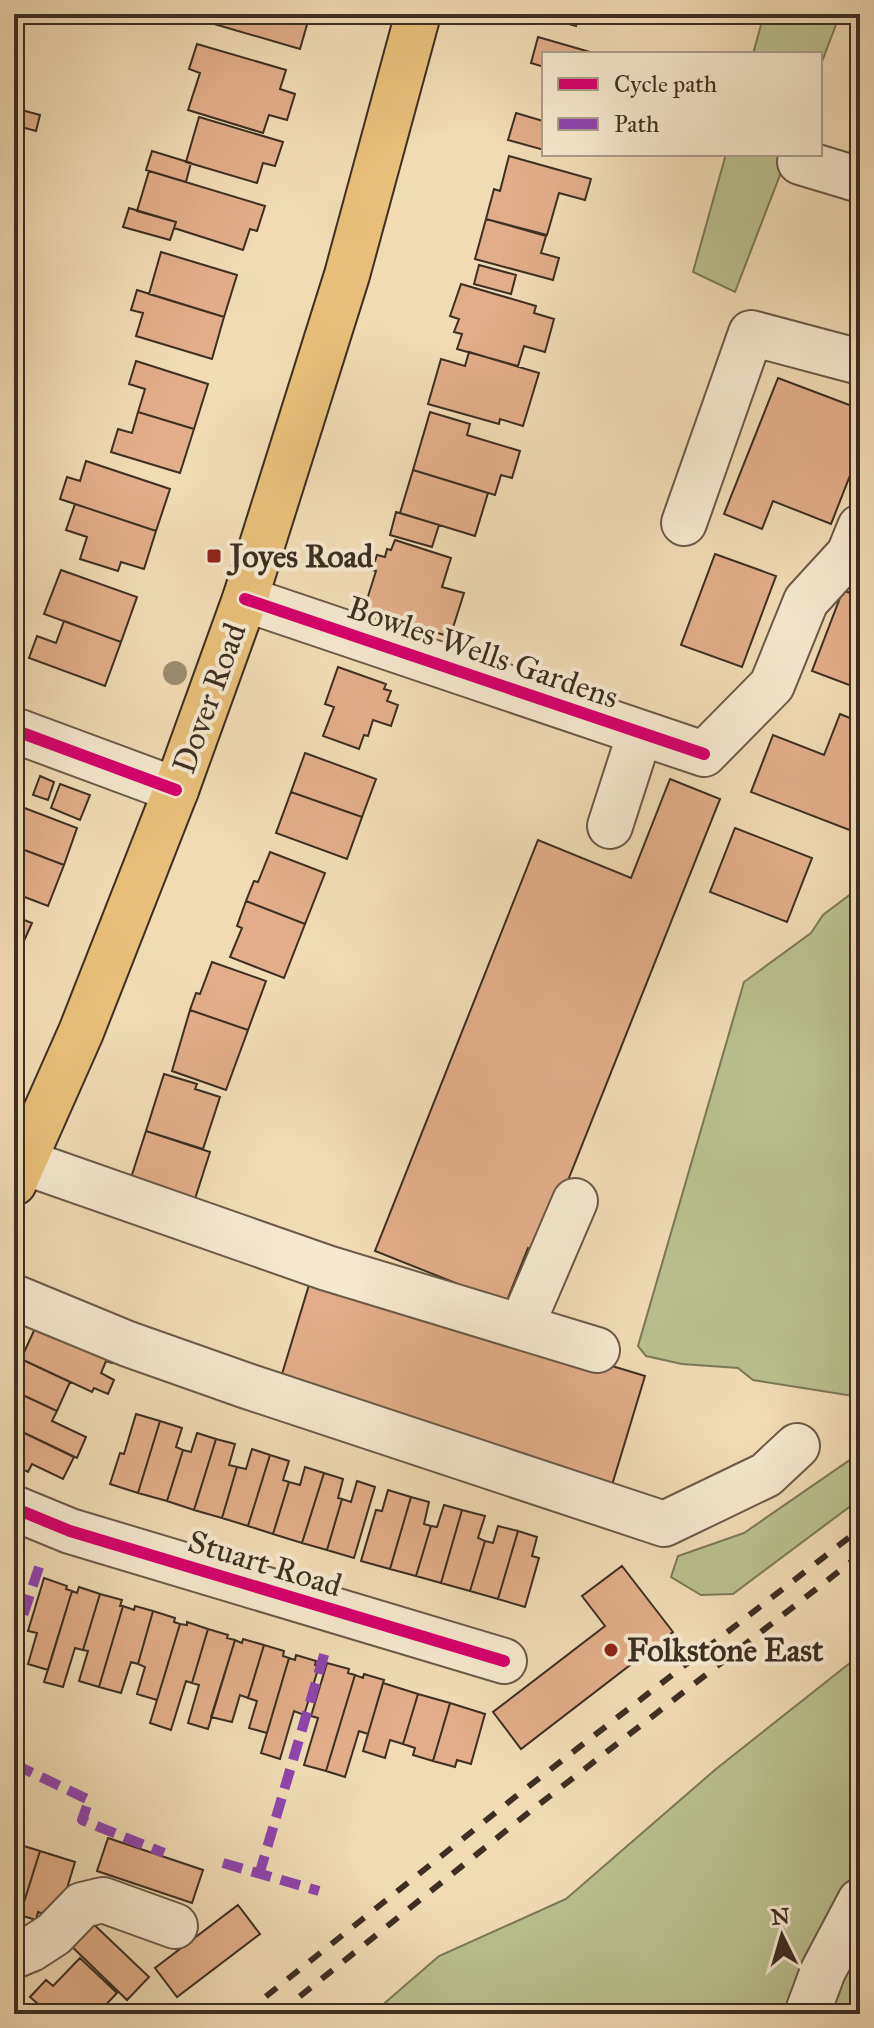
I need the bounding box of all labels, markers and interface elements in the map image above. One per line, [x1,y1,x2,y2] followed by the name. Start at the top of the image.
[542,52,822,156] legend
[614,69,717,99] text: Cycle path
[614,109,659,139] text: Path
[226,537,374,576] place label: Joyes Road
[205,547,223,565] marker: Joyes Road
[342,588,623,717] street label: Bowles Wells Gardens
[164,618,255,778] street label: Dover Road
[183,1522,346,1605] street label: Stuart Road
[627,1631,824,1670] place label: Folkstone East
[602,1641,620,1659] marker: Folkstone East
[742,1896,822,1976] north arrow
[770,1902,791,1931] text: N

